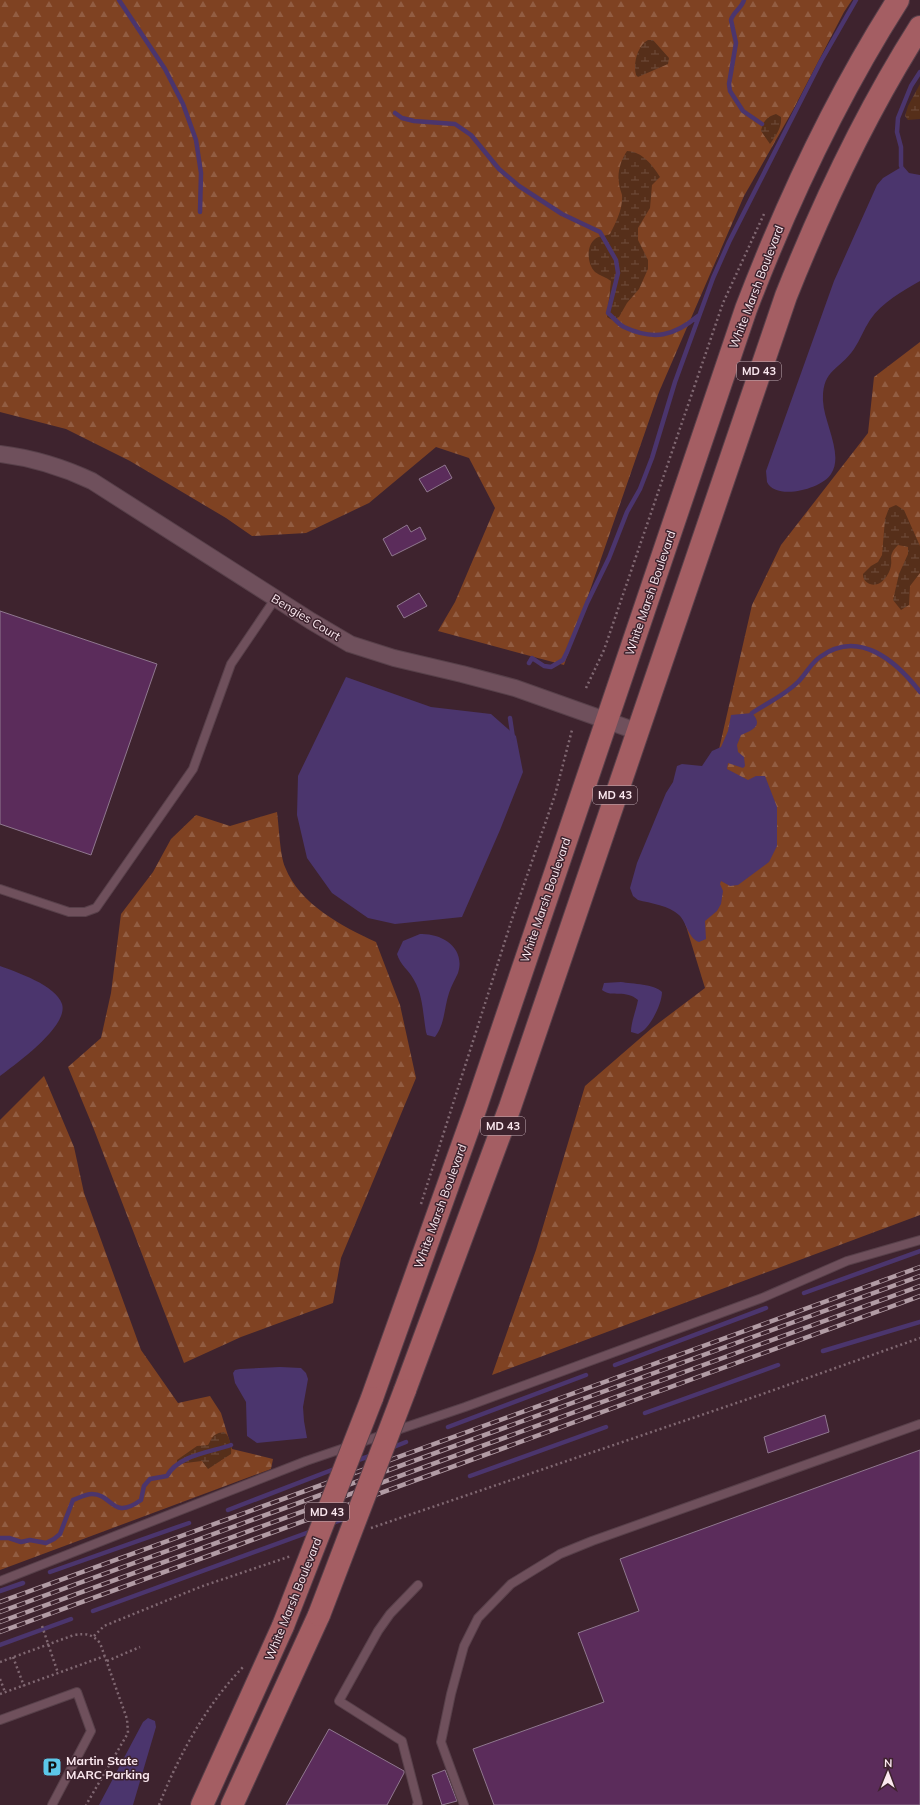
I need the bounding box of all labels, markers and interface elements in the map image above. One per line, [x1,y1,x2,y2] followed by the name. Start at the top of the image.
[726,223,786,351] street label: White Marsh Boulevard
[737,362,781,380] road number: MD 43
[622,529,678,657] street label: White Marsh Boulevard
[269,591,343,643] street label: Bengies Court
[593,786,637,804] road number: MD 43
[517,836,573,964] street label: White Marsh Boulevard
[481,1117,525,1135] road number: MD 43
[411,1142,469,1270] street label: White Marsh Boulevard
[305,1503,349,1521] road number: MD 43
[261,1535,325,1663] street label: White Marsh Boulevard
[66,1753,150,1782] place label: Martin State MARC Parking
[868,1753,908,1793] north arrow
[41,1756,63,1778] parking icon: Martin State MARC Parking
[884,1756,892,1770] text: N

